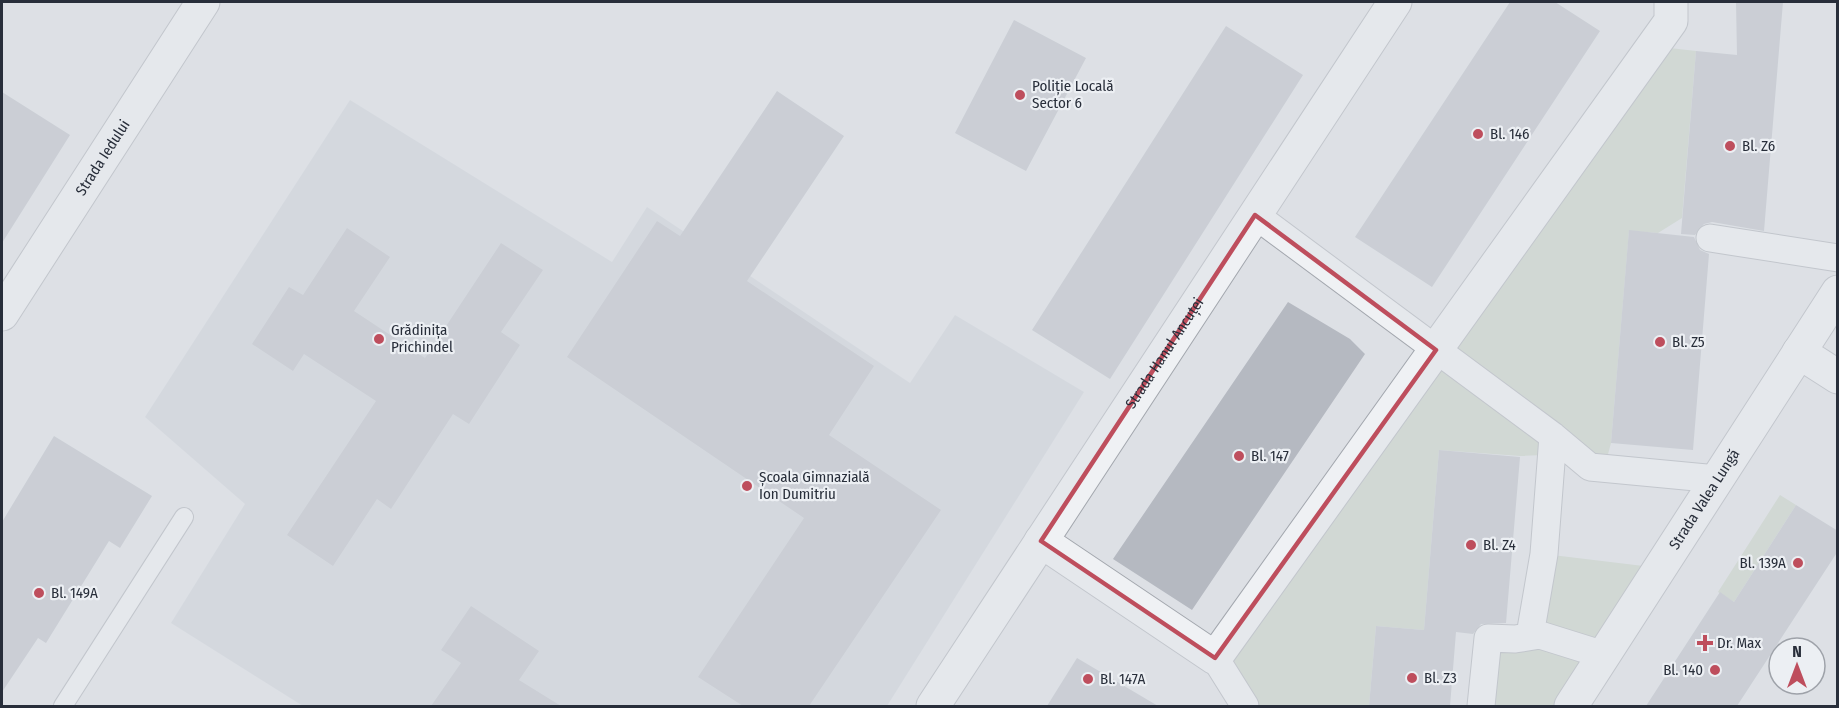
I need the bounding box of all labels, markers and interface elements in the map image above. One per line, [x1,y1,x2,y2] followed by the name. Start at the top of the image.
[1032,77,1114,112] place label: Poliție Locală Sector 6
[1013,88,1027,102] marker: Poliție Locală Sector 6
[72,116,134,199] street label: Strada Iedului
[1490,125,1529,143] place label: Bl. 146
[1471,127,1485,141] marker: Bl. 146
[1742,137,1775,155] place label: Bl. Z6
[1723,139,1737,153] marker: Bl. Z6
[1122,294,1207,412] street label: Strada Hanul Ancuței
[391,321,453,356] place label: Grădinița Prichindel
[372,332,386,346] marker: Grădinița Prichindel
[1672,333,1705,351] place label: Bl. Z5
[1653,335,1667,349] marker: Bl. Z5
[1665,446,1743,553] street label: Strada Valea Lungă
[1251,447,1289,465] place label: Bl. 147
[1232,449,1246,463] marker: Bl. 147
[759,468,870,503] place label: Școala Gimnazială Ion Dumitriu
[740,479,754,493] marker: Școala Gimnazială Ion Dumitriu
[1483,536,1516,554] place label: Bl. Z4
[1464,538,1478,552] marker: Bl. Z4
[1740,554,1786,572] place label: Bl. 139A
[1791,556,1805,570] marker: Bl. 139A
[51,584,98,602] place label: Bl. 149A
[32,586,46,600] marker: Bl. 149A
[1717,634,1761,652] place label: Dr. Max
[1698,636,1712,650] marker: Dr. Max
[1767,636,1827,696] north arrow
[1792,642,1802,661] text: N
[1663,661,1703,679] place label: Bl. 140
[1708,663,1722,677] marker: Bl. 140
[1424,669,1457,687] place label: Bl. Z3
[1100,670,1145,688] place label: Bl. 147A
[1405,671,1419,685] marker: Bl. Z3
[1081,672,1095,686] marker: Bl. 147A

